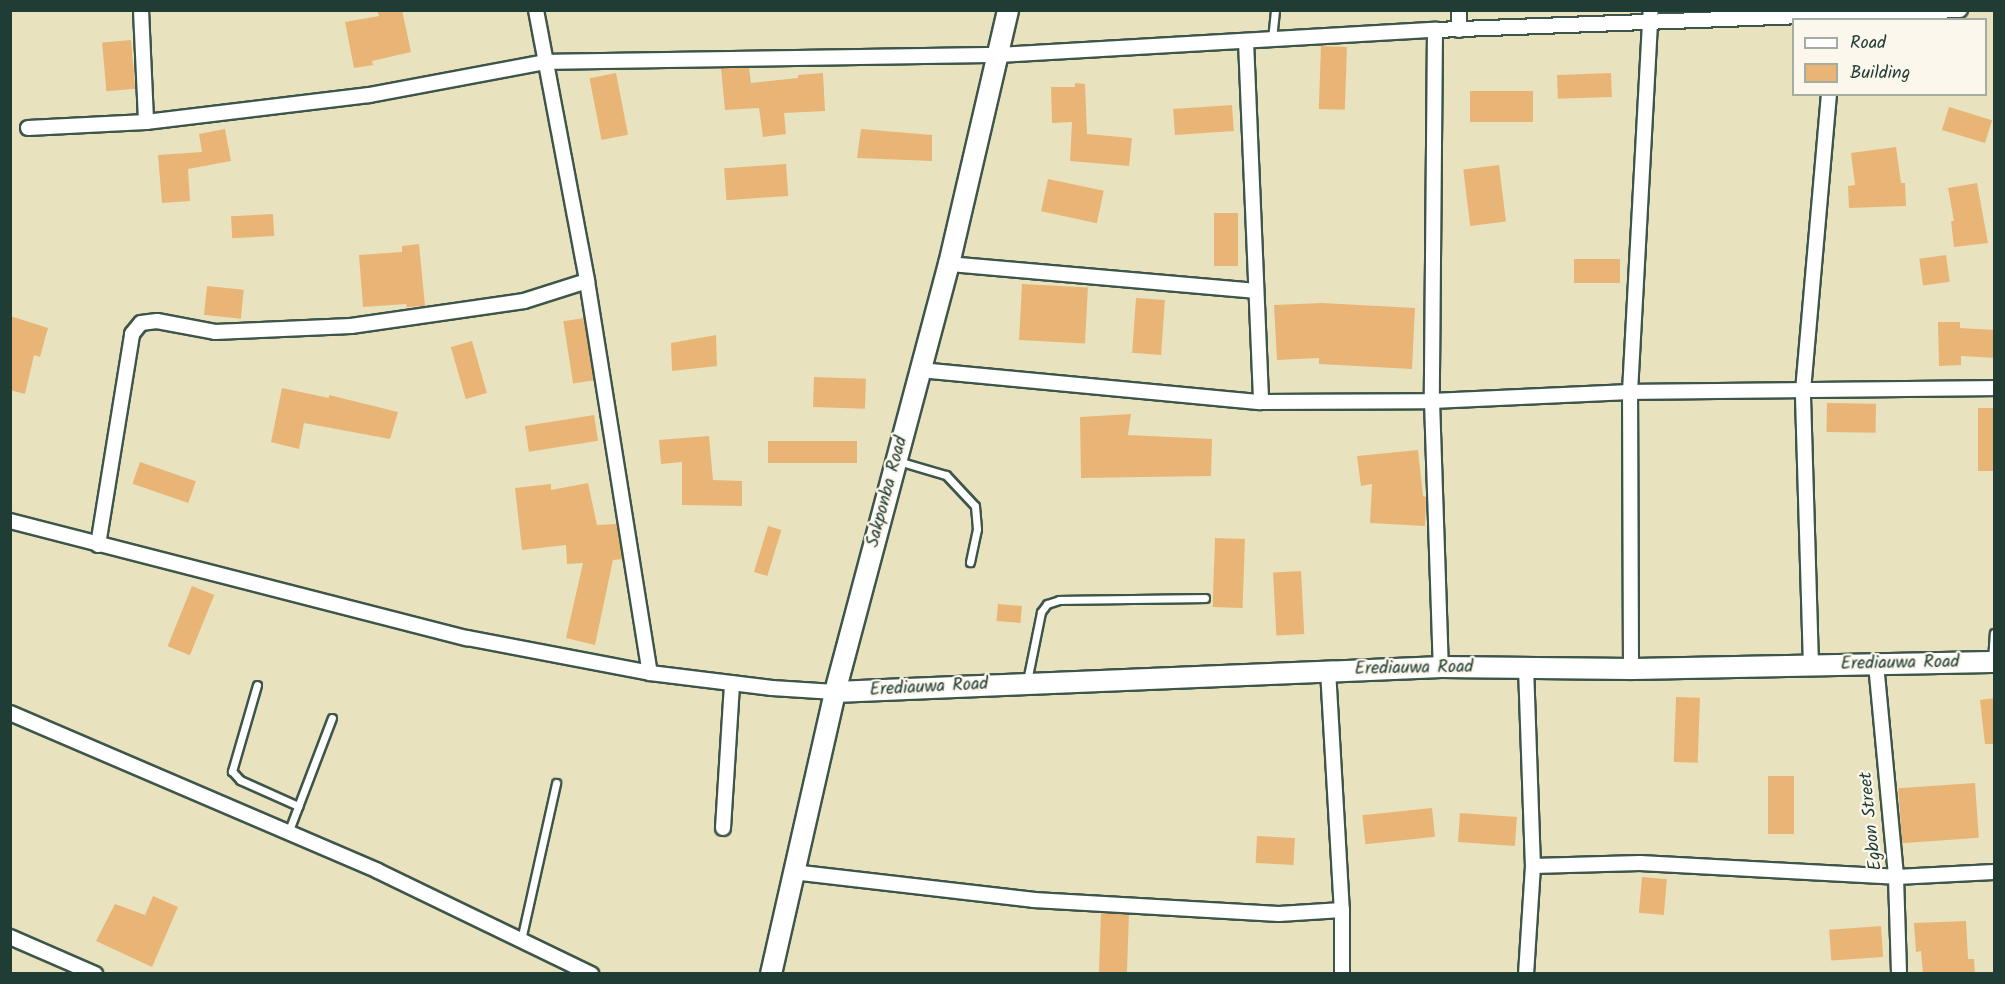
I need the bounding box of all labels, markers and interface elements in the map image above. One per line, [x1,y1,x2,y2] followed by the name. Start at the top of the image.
[1792,18,1987,96] legend
[1850,29,1886,58] text: Road
[1850,59,1910,88] text: Building
[863,434,913,550] street label: Sakponba Road
[1840,652,1960,676] street label: Erediauwa Road
[1354,657,1474,681] street label: Erediauwa Road
[869,674,989,702] street label: Erediauwa Road
[1856,771,1888,871] street label: Egbon Street

